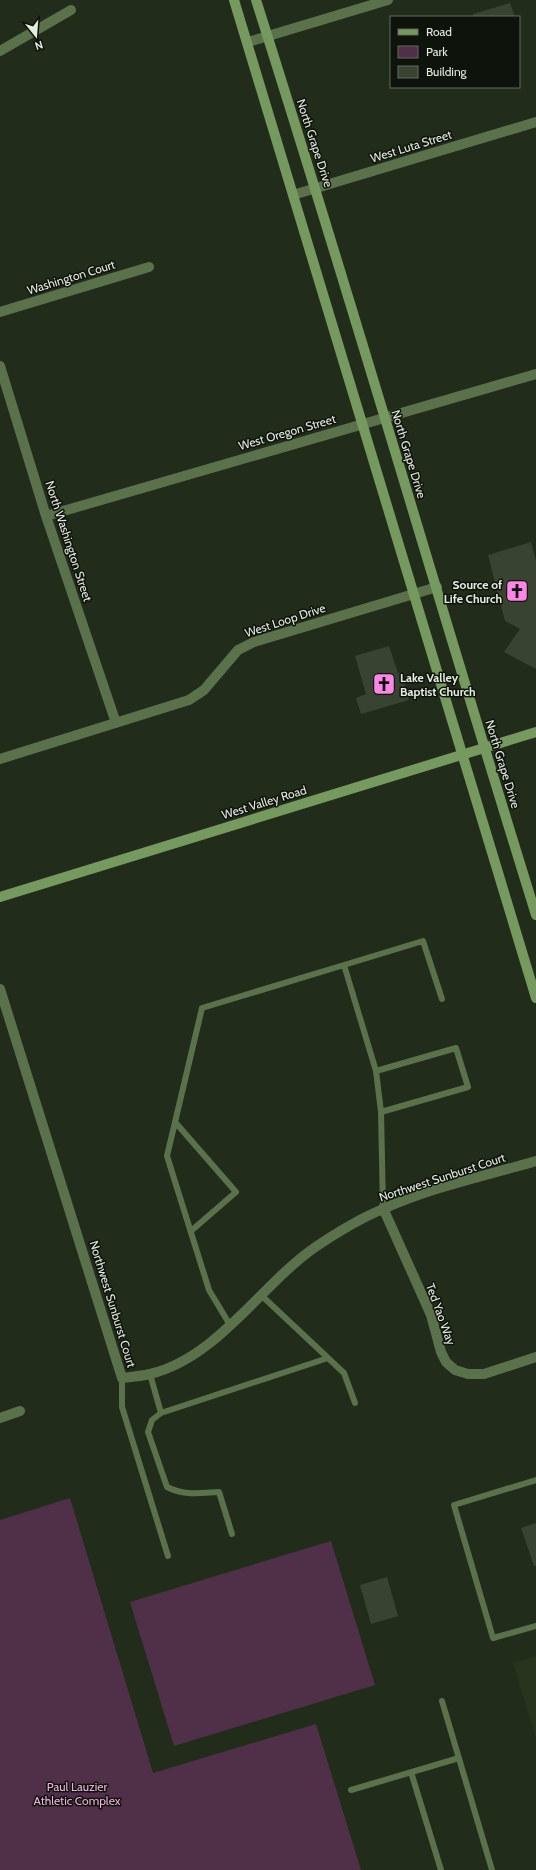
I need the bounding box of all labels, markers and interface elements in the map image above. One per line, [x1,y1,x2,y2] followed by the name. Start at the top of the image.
[16,16,56,56] north arrow
[390,16,520,88] legend
[426,24,452,39] text: Road
[33,38,45,53] text: N
[426,44,448,59] text: Park
[426,64,468,79] text: Building
[294,97,336,189] street label: North Grape Drive
[368,127,454,165] street label: West Luta Street
[25,256,117,298] street label: Washington Court
[388,408,430,500] street label: North Grape Drive
[237,411,337,453] street label: West Oregon Street
[42,479,96,603] street label: North Washington Street
[444,577,502,606] place label: Source of Life Church
[504,578,530,604] church icon: Source of Life Church
[243,600,327,640] street label: West Loop Drive
[400,670,476,699] place label: Lake Valley Baptist Church
[371,671,397,697] church icon: Lake Valley Baptist Church
[482,718,524,810] street label: North Grape Drive
[220,782,308,822] street label: West Valley Road
[377,1149,507,1205] street label: Northwest Sunburst Court
[87,1239,139,1369] street label: Northwest Sunburst Court
[423,1281,459,1347] street label: Ted Yao Way
[34,1779,121,1808] park label: Paul Lauzier Athletic Complex

